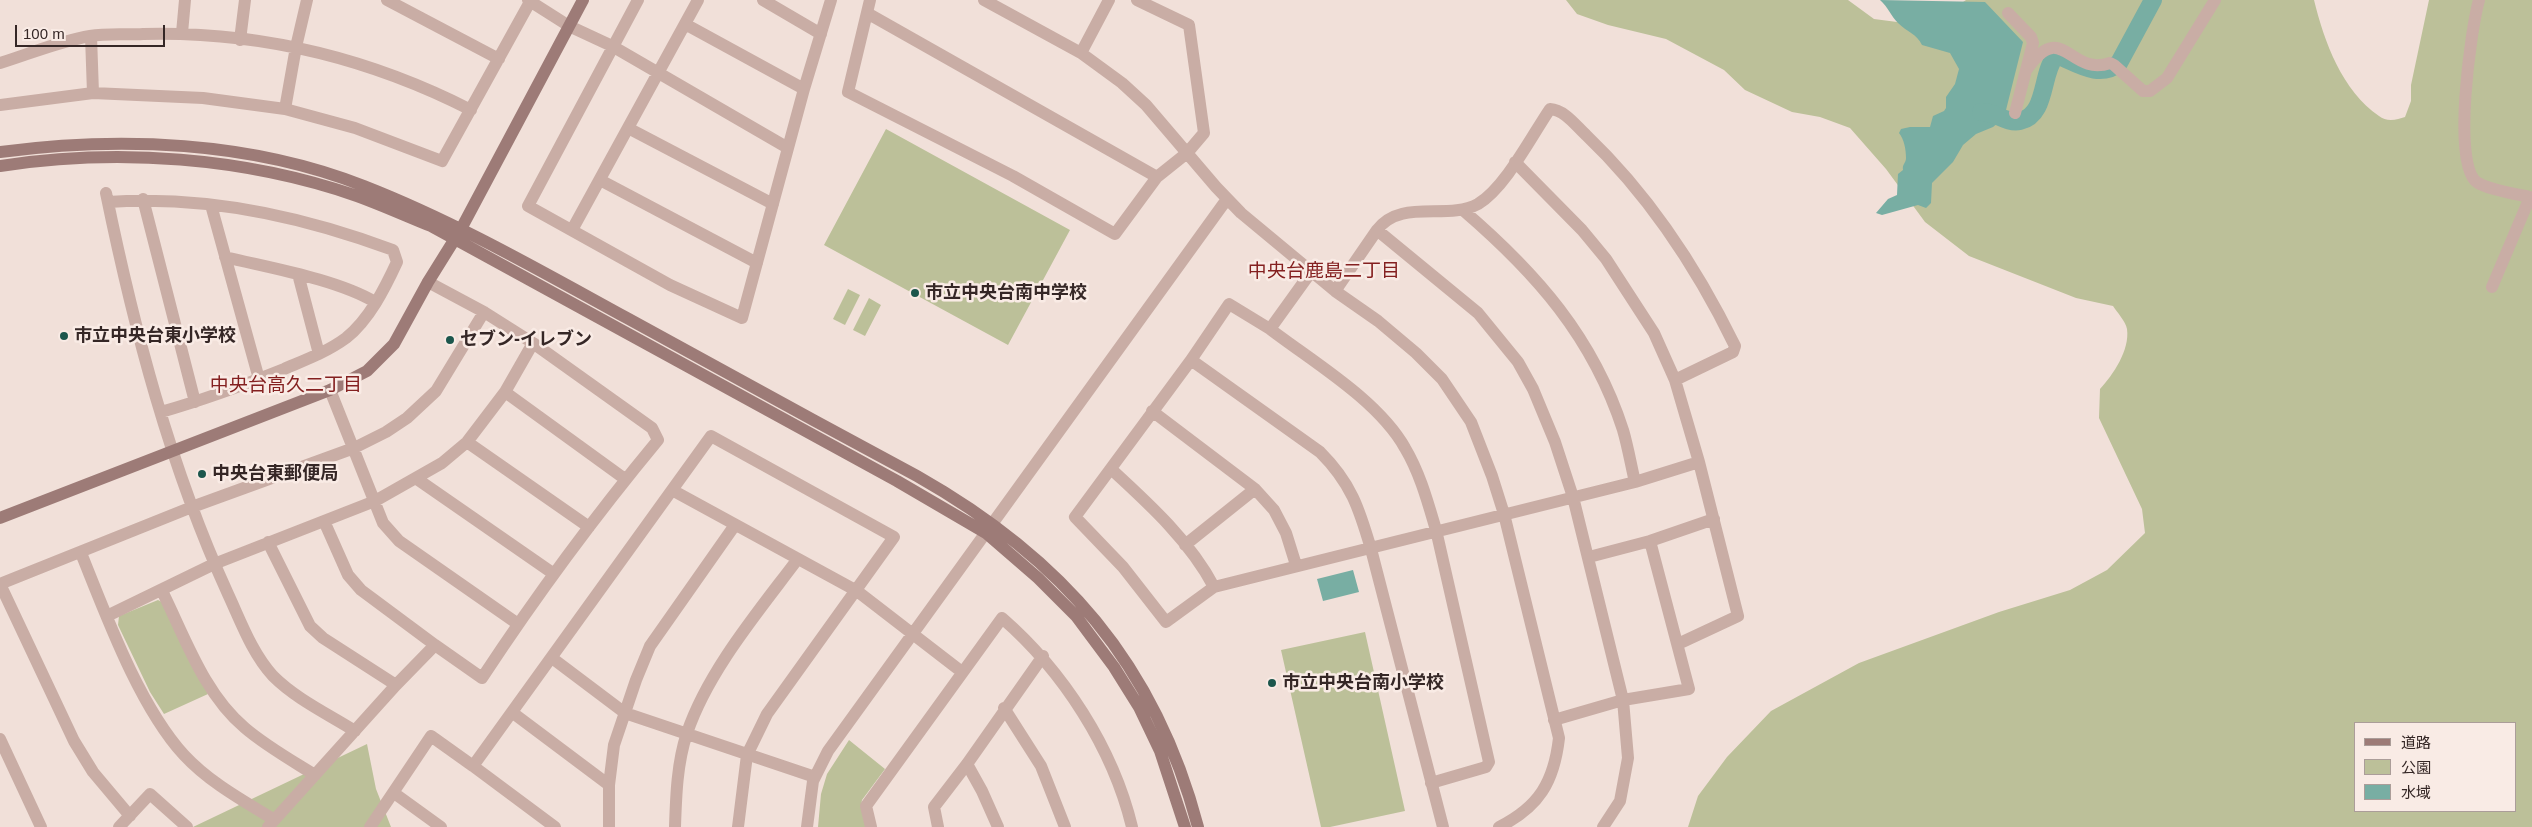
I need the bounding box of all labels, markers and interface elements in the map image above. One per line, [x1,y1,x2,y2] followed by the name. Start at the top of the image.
[18,15,168,47] scale bar
[23,25,65,42] text: 100 m
[1248,261,1400,283] district label: 中央台鹿島二丁目
[925,282,1087,304] place label: 市立中央台南中学校
[909,287,921,299] marker: 市立中央台南中学校
[74,325,236,347] place label: 市立中央台東小学校
[460,329,592,351] place label: セブン-イレブン
[58,330,70,342] marker: 市立中央台東小学校
[444,334,456,346] marker: セブン-イレブン
[210,375,362,397] district label: 中央台高久二丁目
[212,463,338,485] place label: 中央台東郵便局
[196,468,208,480] marker: 中央台東郵便局
[1282,672,1444,694] place label: 市立中央台南小学校
[1266,677,1278,689] marker: 市立中央台南小学校
[2354,722,2517,812] legend
[2401,734,2431,751] text: 道路
[2401,759,2431,776] text: 公園
[2401,784,2431,801] text: 水域

